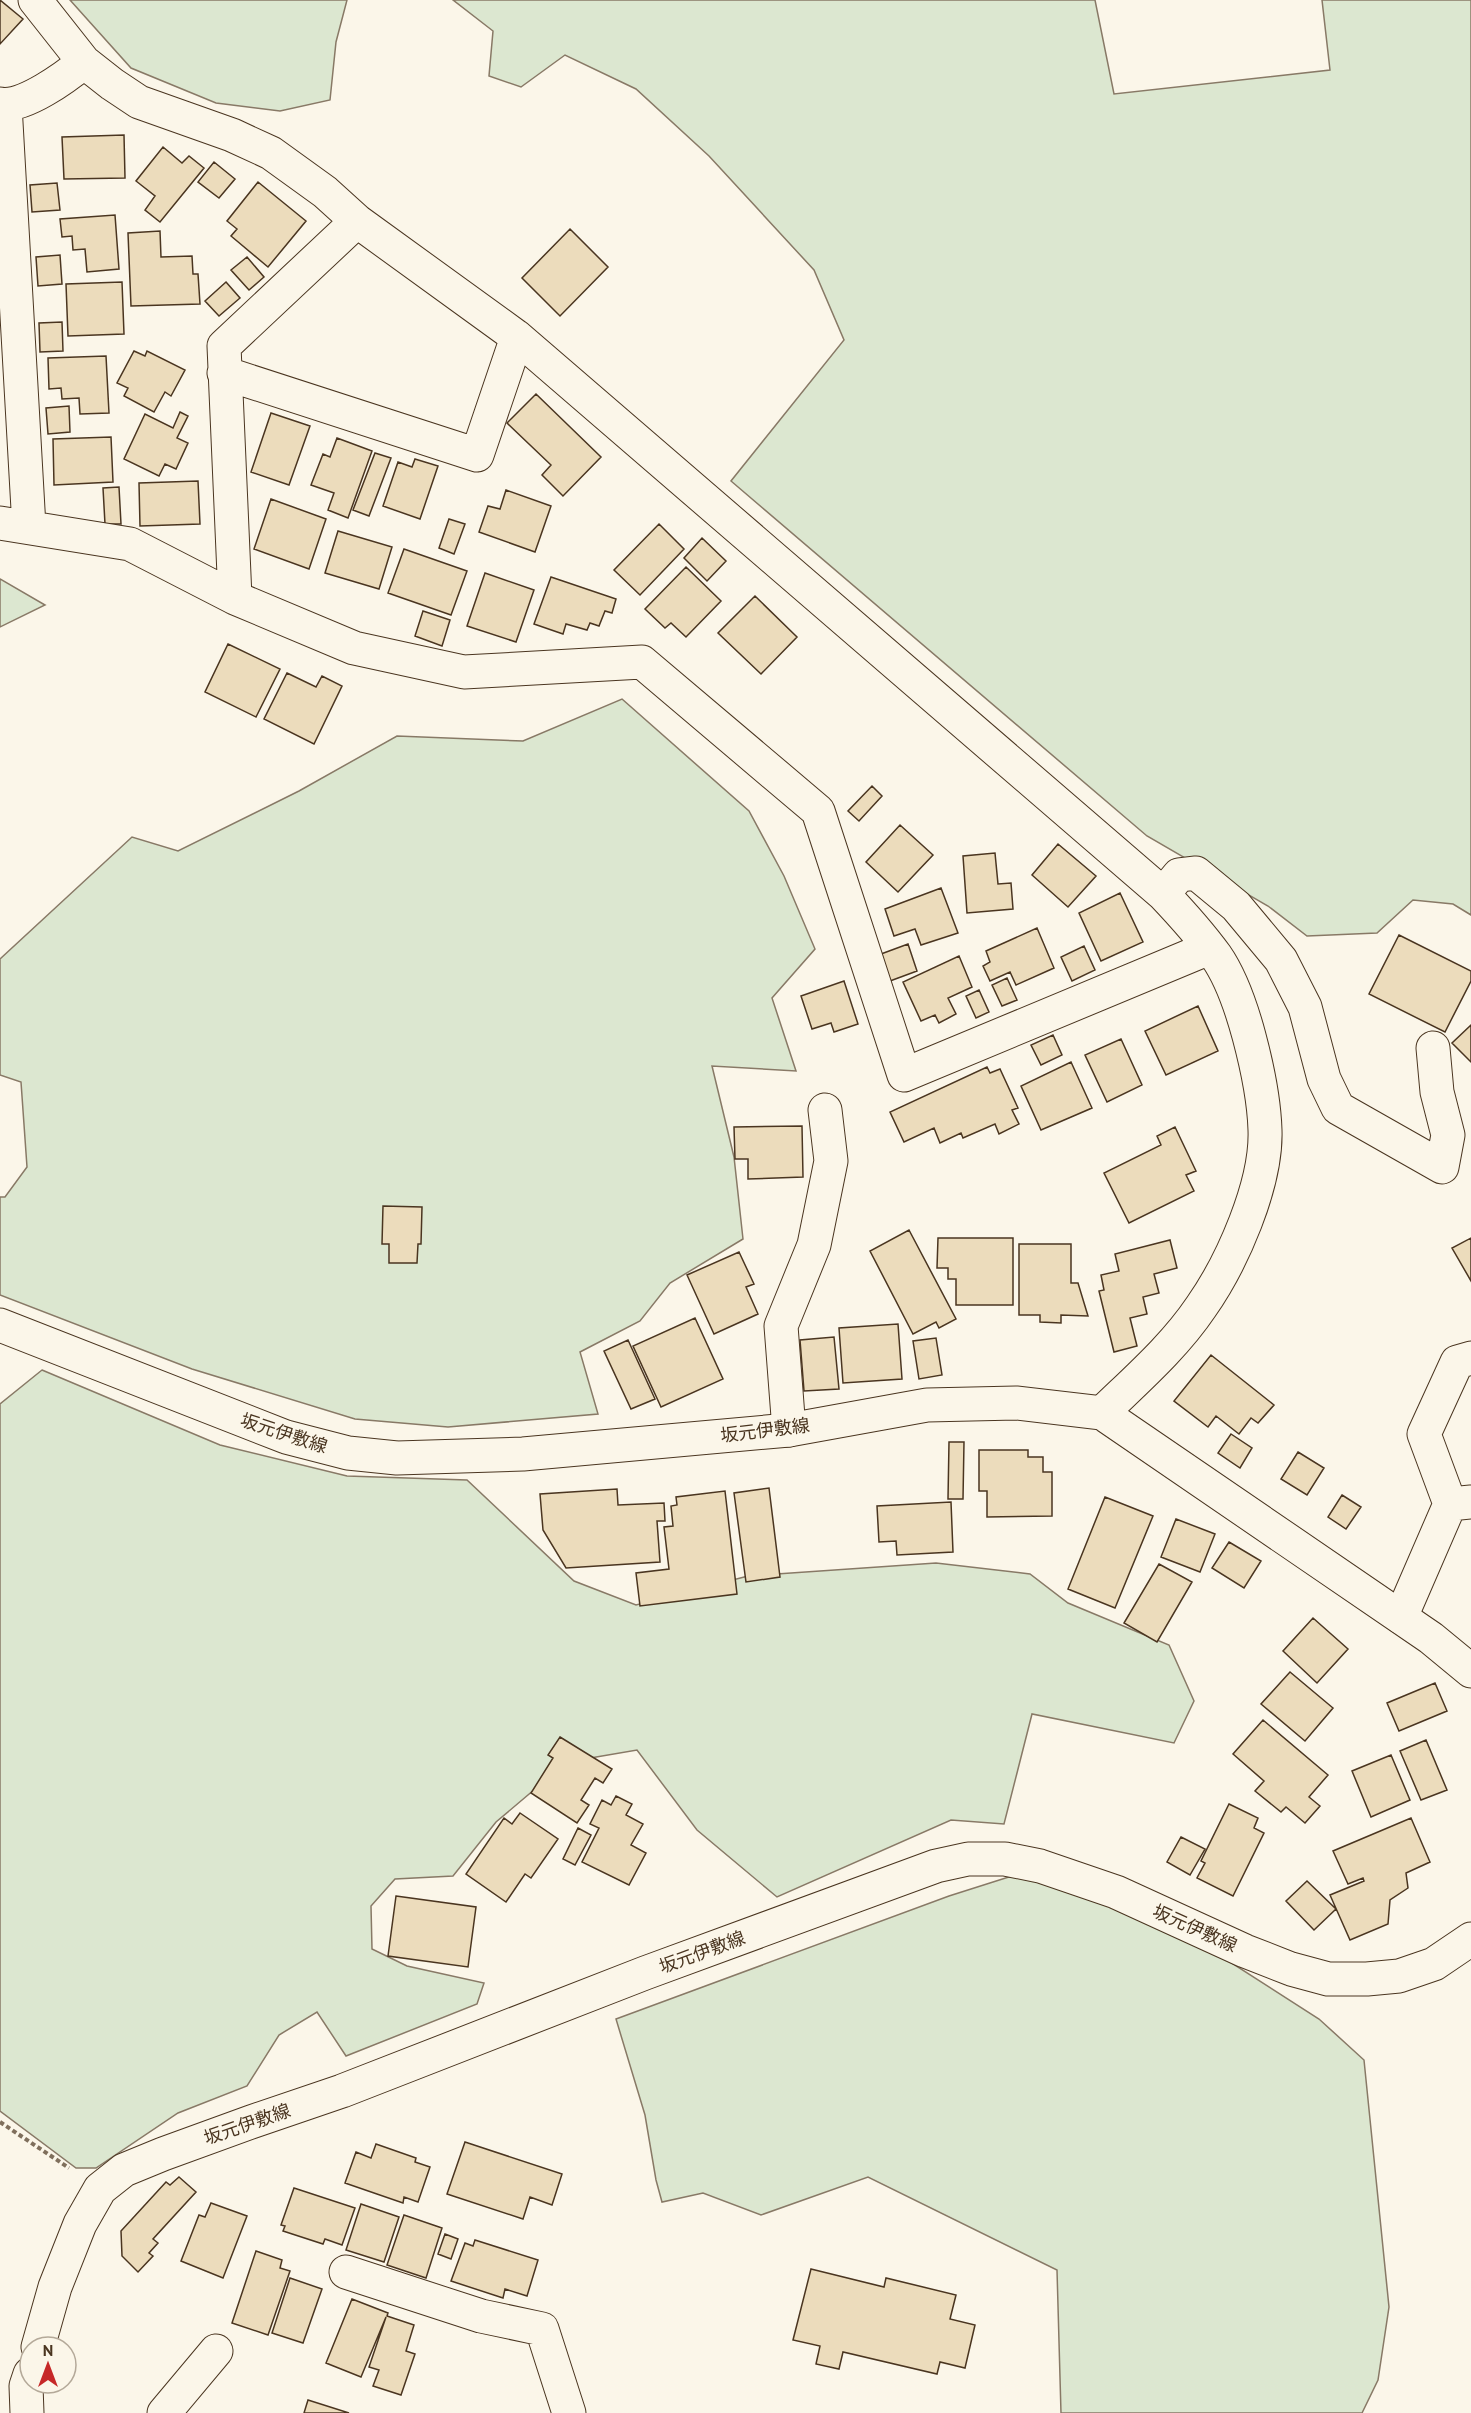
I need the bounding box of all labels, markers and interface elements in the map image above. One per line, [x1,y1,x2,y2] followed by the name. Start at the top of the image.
[238,1408,330,1458] street label: 坂元伊敷線
[719,1413,811,1447] street label: 坂元伊敷線
[1149,1899,1241,1957] street label: 坂元伊敷線
[656,1926,748,1978] street label: 坂元伊敷線
[201,2098,293,2150] street label: 坂元伊敷線
[18,2335,78,2395] north arrow
[43,2340,53,2360] text: N

